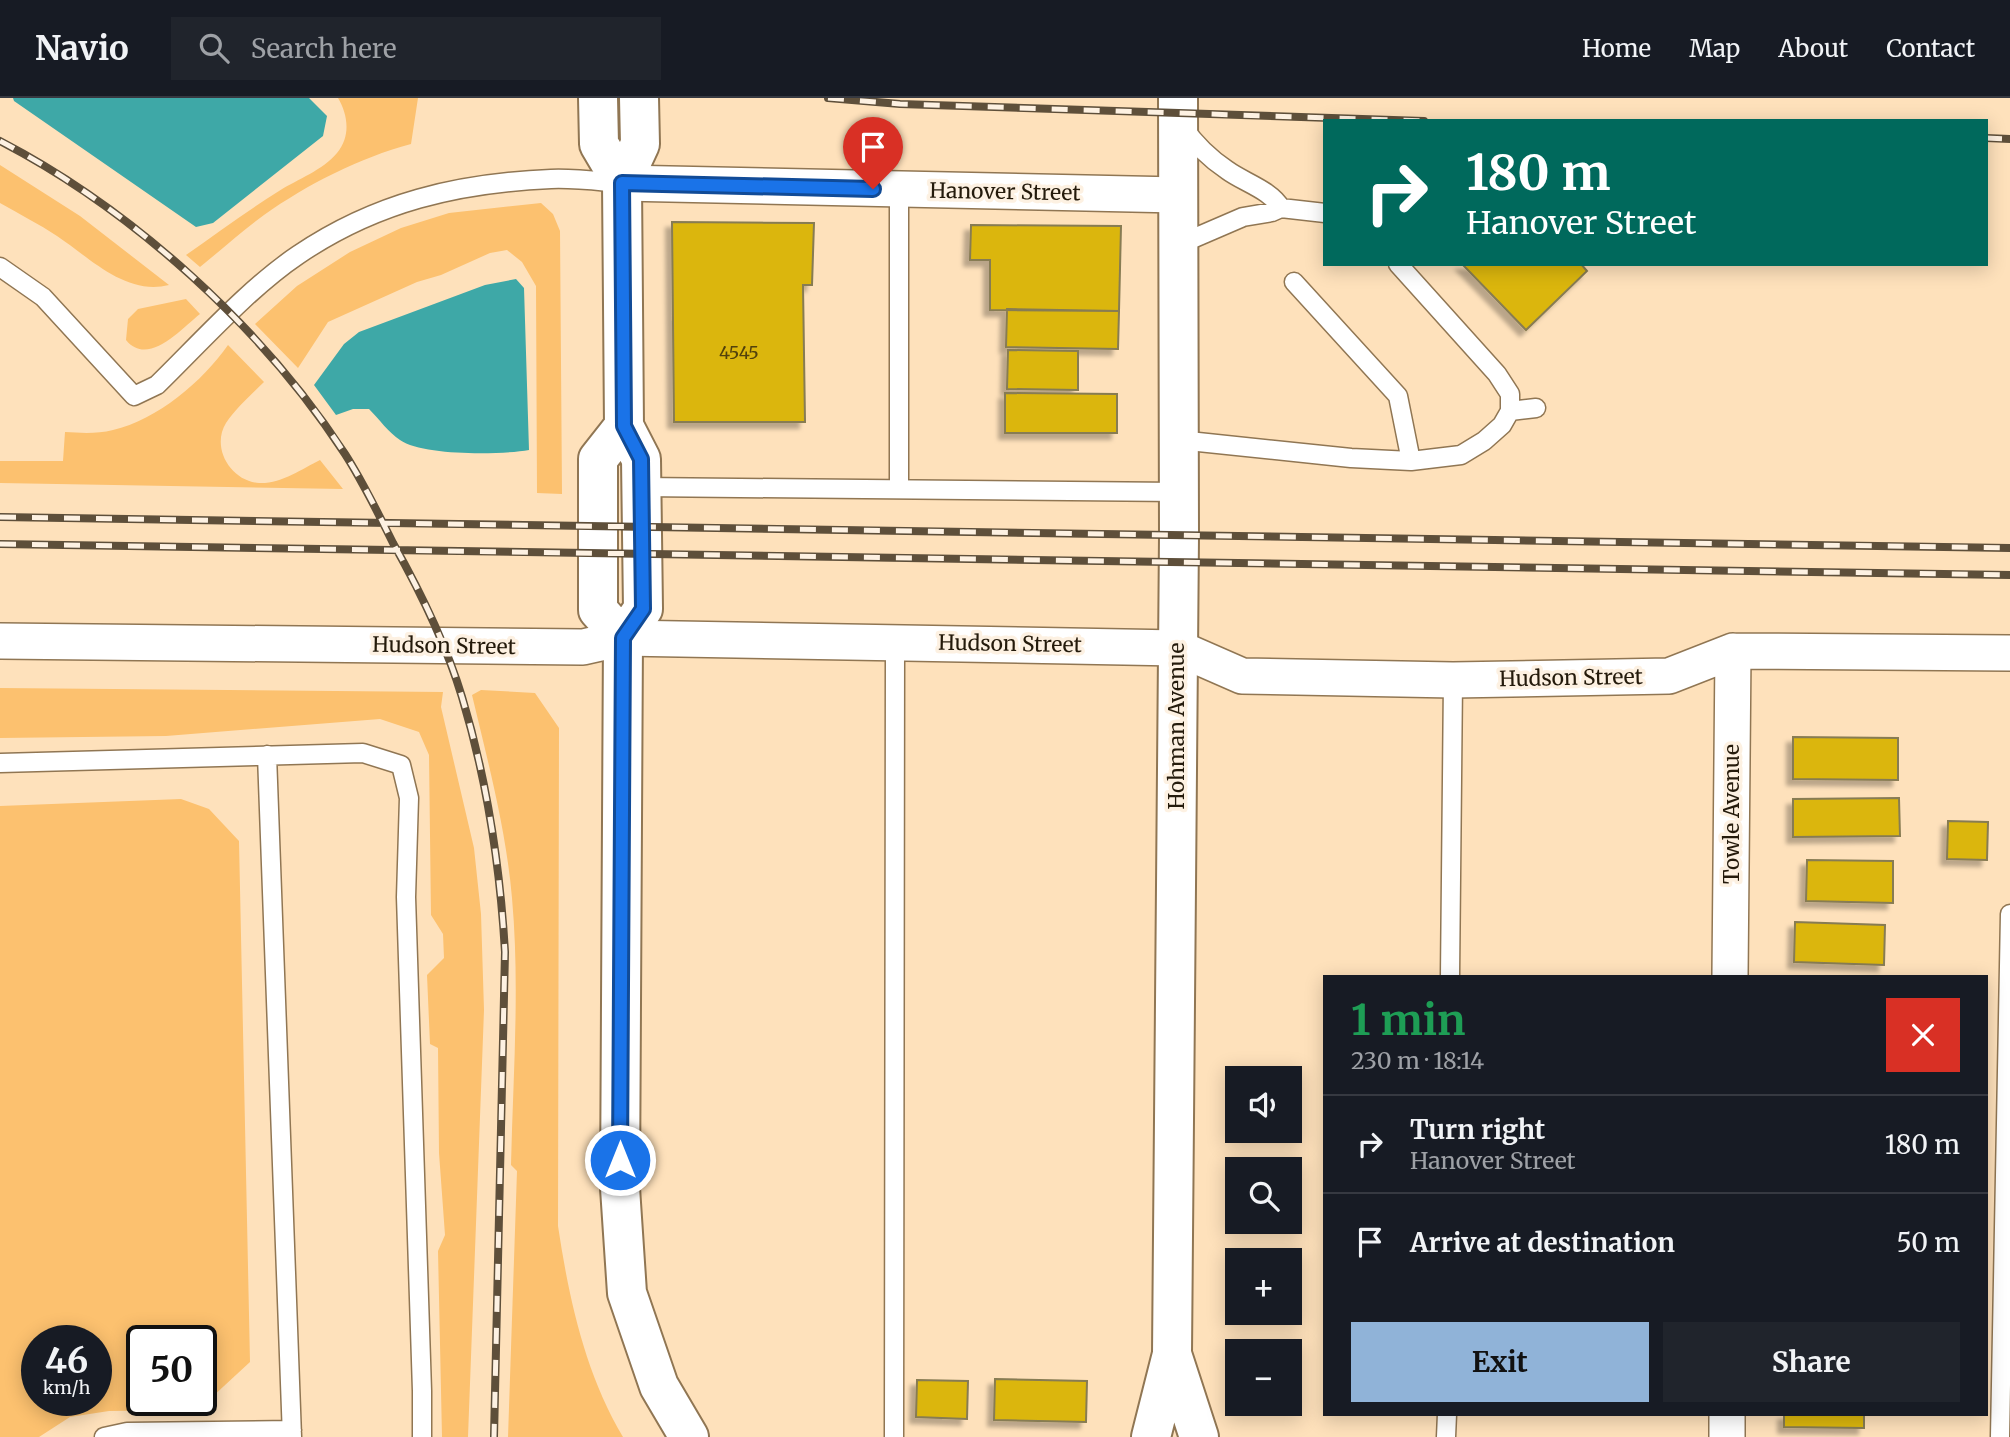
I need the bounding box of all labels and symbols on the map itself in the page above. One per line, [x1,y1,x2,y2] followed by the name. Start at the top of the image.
[843,117,903,189] pin
[929,177,1081,206] street label: Hanover Street
[719,341,759,364] house number: 4545
[938,629,1082,658] street label: Hudson Street
[372,631,516,660] street label: Hudson Street
[1163,642,1190,809] street label: Hohman Avenue
[1499,663,1643,692] street label: Hudson Street
[1718,744,1745,884] street label: Towle Avenue
[583,1123,657,1197] position arrow
[126,1325,217,1416] speed limit sign: 50

